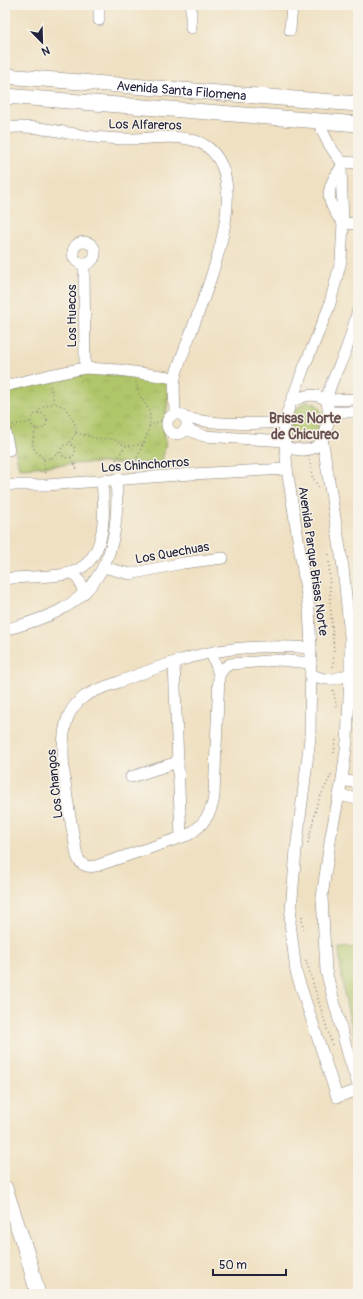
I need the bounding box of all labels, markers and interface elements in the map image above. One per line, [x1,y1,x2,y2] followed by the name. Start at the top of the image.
[22,22,62,62] north arrow
[39,43,52,58] text: N
[116,78,247,104] street label: Avenida Santa Filomena
[108,116,182,134] street label: Los Alfareros
[64,284,80,348] street label: Los Huacos
[269,410,342,443] district label: Brisas Norte de Chicureo
[101,454,190,476] street label: Los Chinchorros
[295,485,331,637] street label: Avenida Parque Brisas Norte
[134,539,211,567] street label: Los Quechuas
[43,748,67,819] street label: Los Changos
[213,1251,286,1277] scale bar
[219,1258,247,1273] text: 50 m

